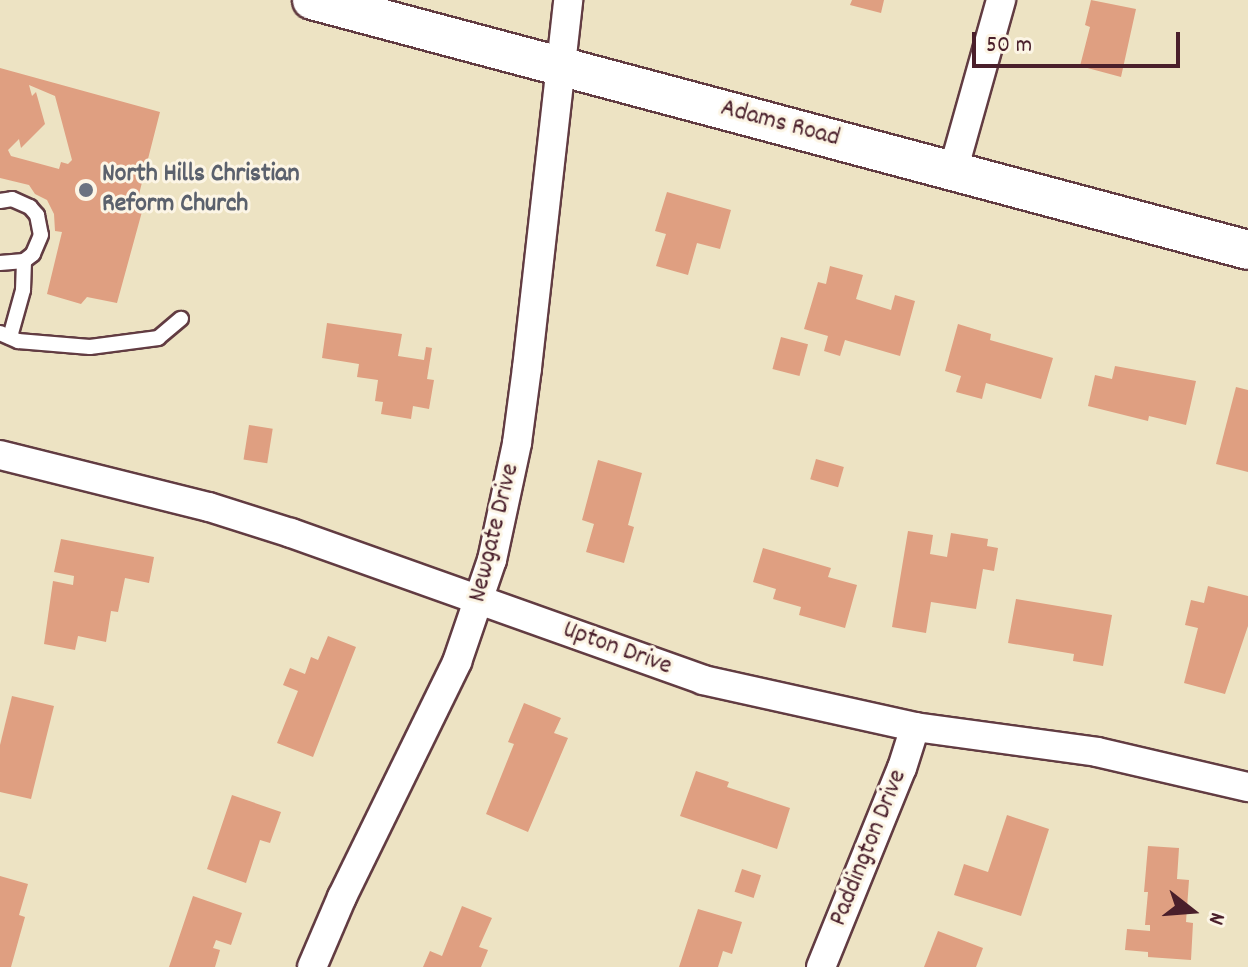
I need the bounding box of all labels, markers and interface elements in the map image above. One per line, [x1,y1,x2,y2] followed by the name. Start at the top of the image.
[976,16,1184,66] scale bar
[986,29,1032,63] text: 50 m
[717,93,843,155] street label: Adams Road
[102,159,300,220] place label: North Hills Christian Reform Church
[77,181,95,199] marker: North Hills Christian Reform Church
[463,460,527,606] street label: Newgate Drive
[558,615,676,683] street label: Upton Drive
[823,765,915,931] street label: Paddington Drive
[1152,871,1232,951] north arrow
[1199,908,1232,928] text: N

